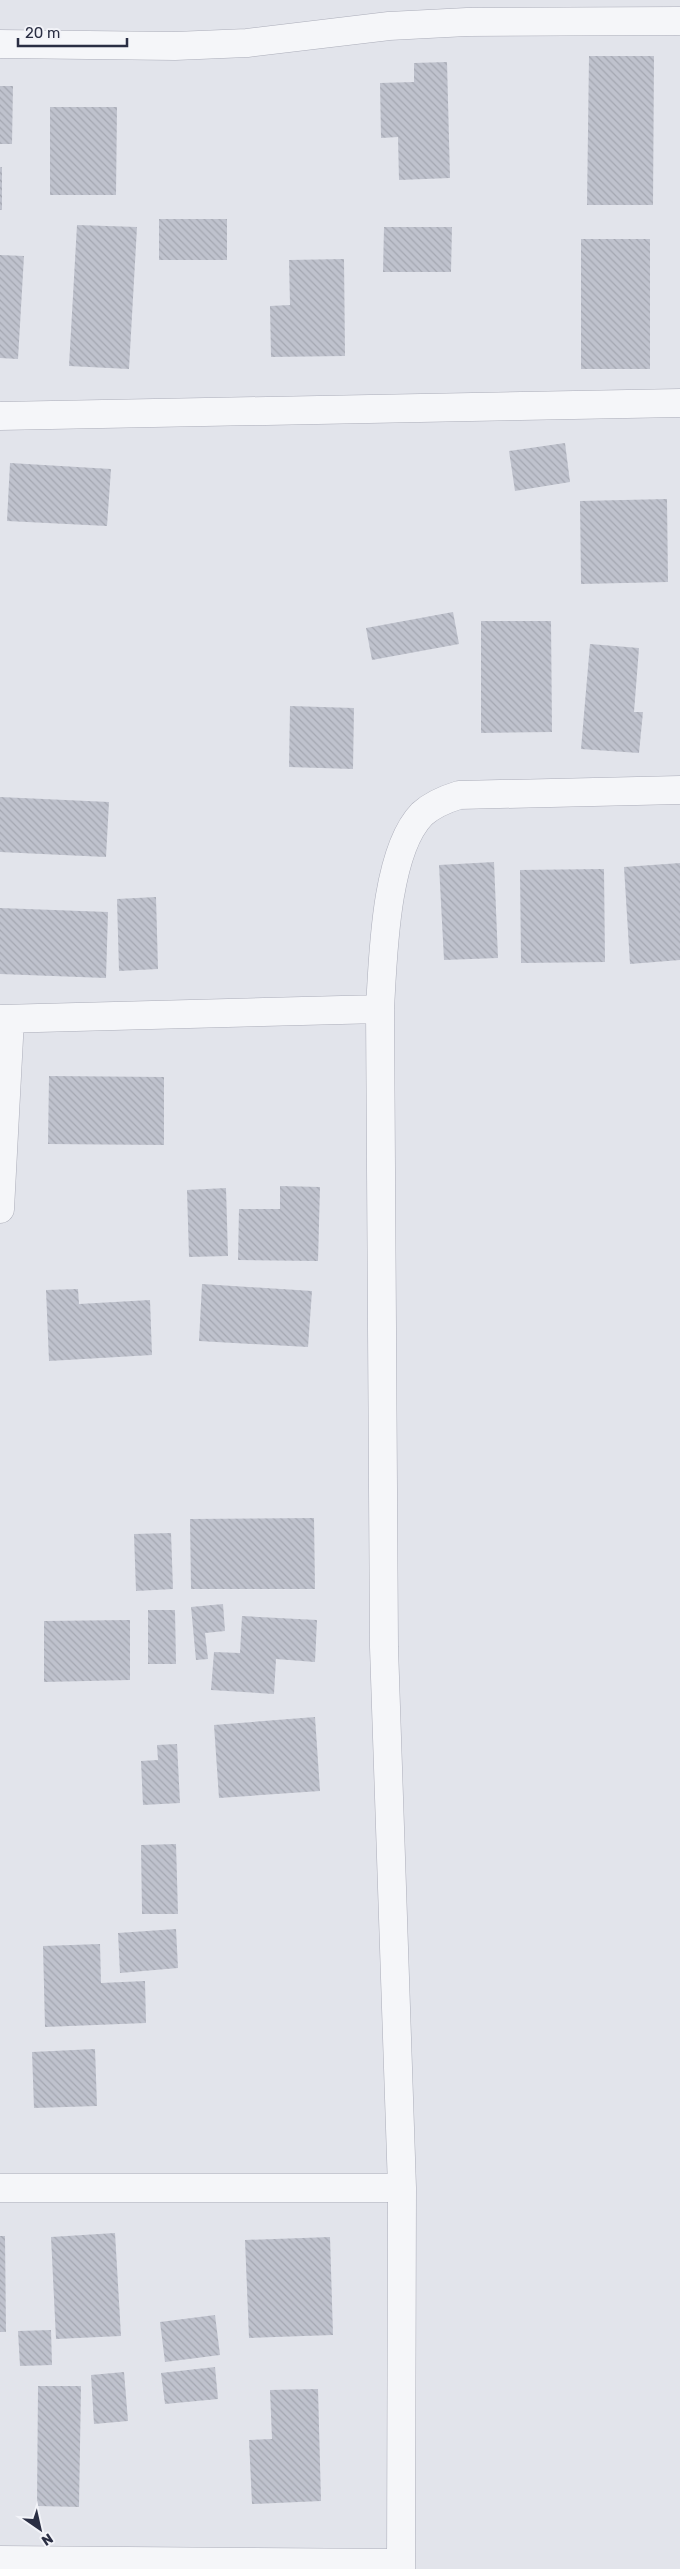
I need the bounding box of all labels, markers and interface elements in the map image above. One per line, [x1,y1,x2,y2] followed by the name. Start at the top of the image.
[18,15,126,47] scale bar
[25,24,60,42] text: 20 m
[15,2504,65,2554] north arrow
[38,2529,56,2549] text: N

